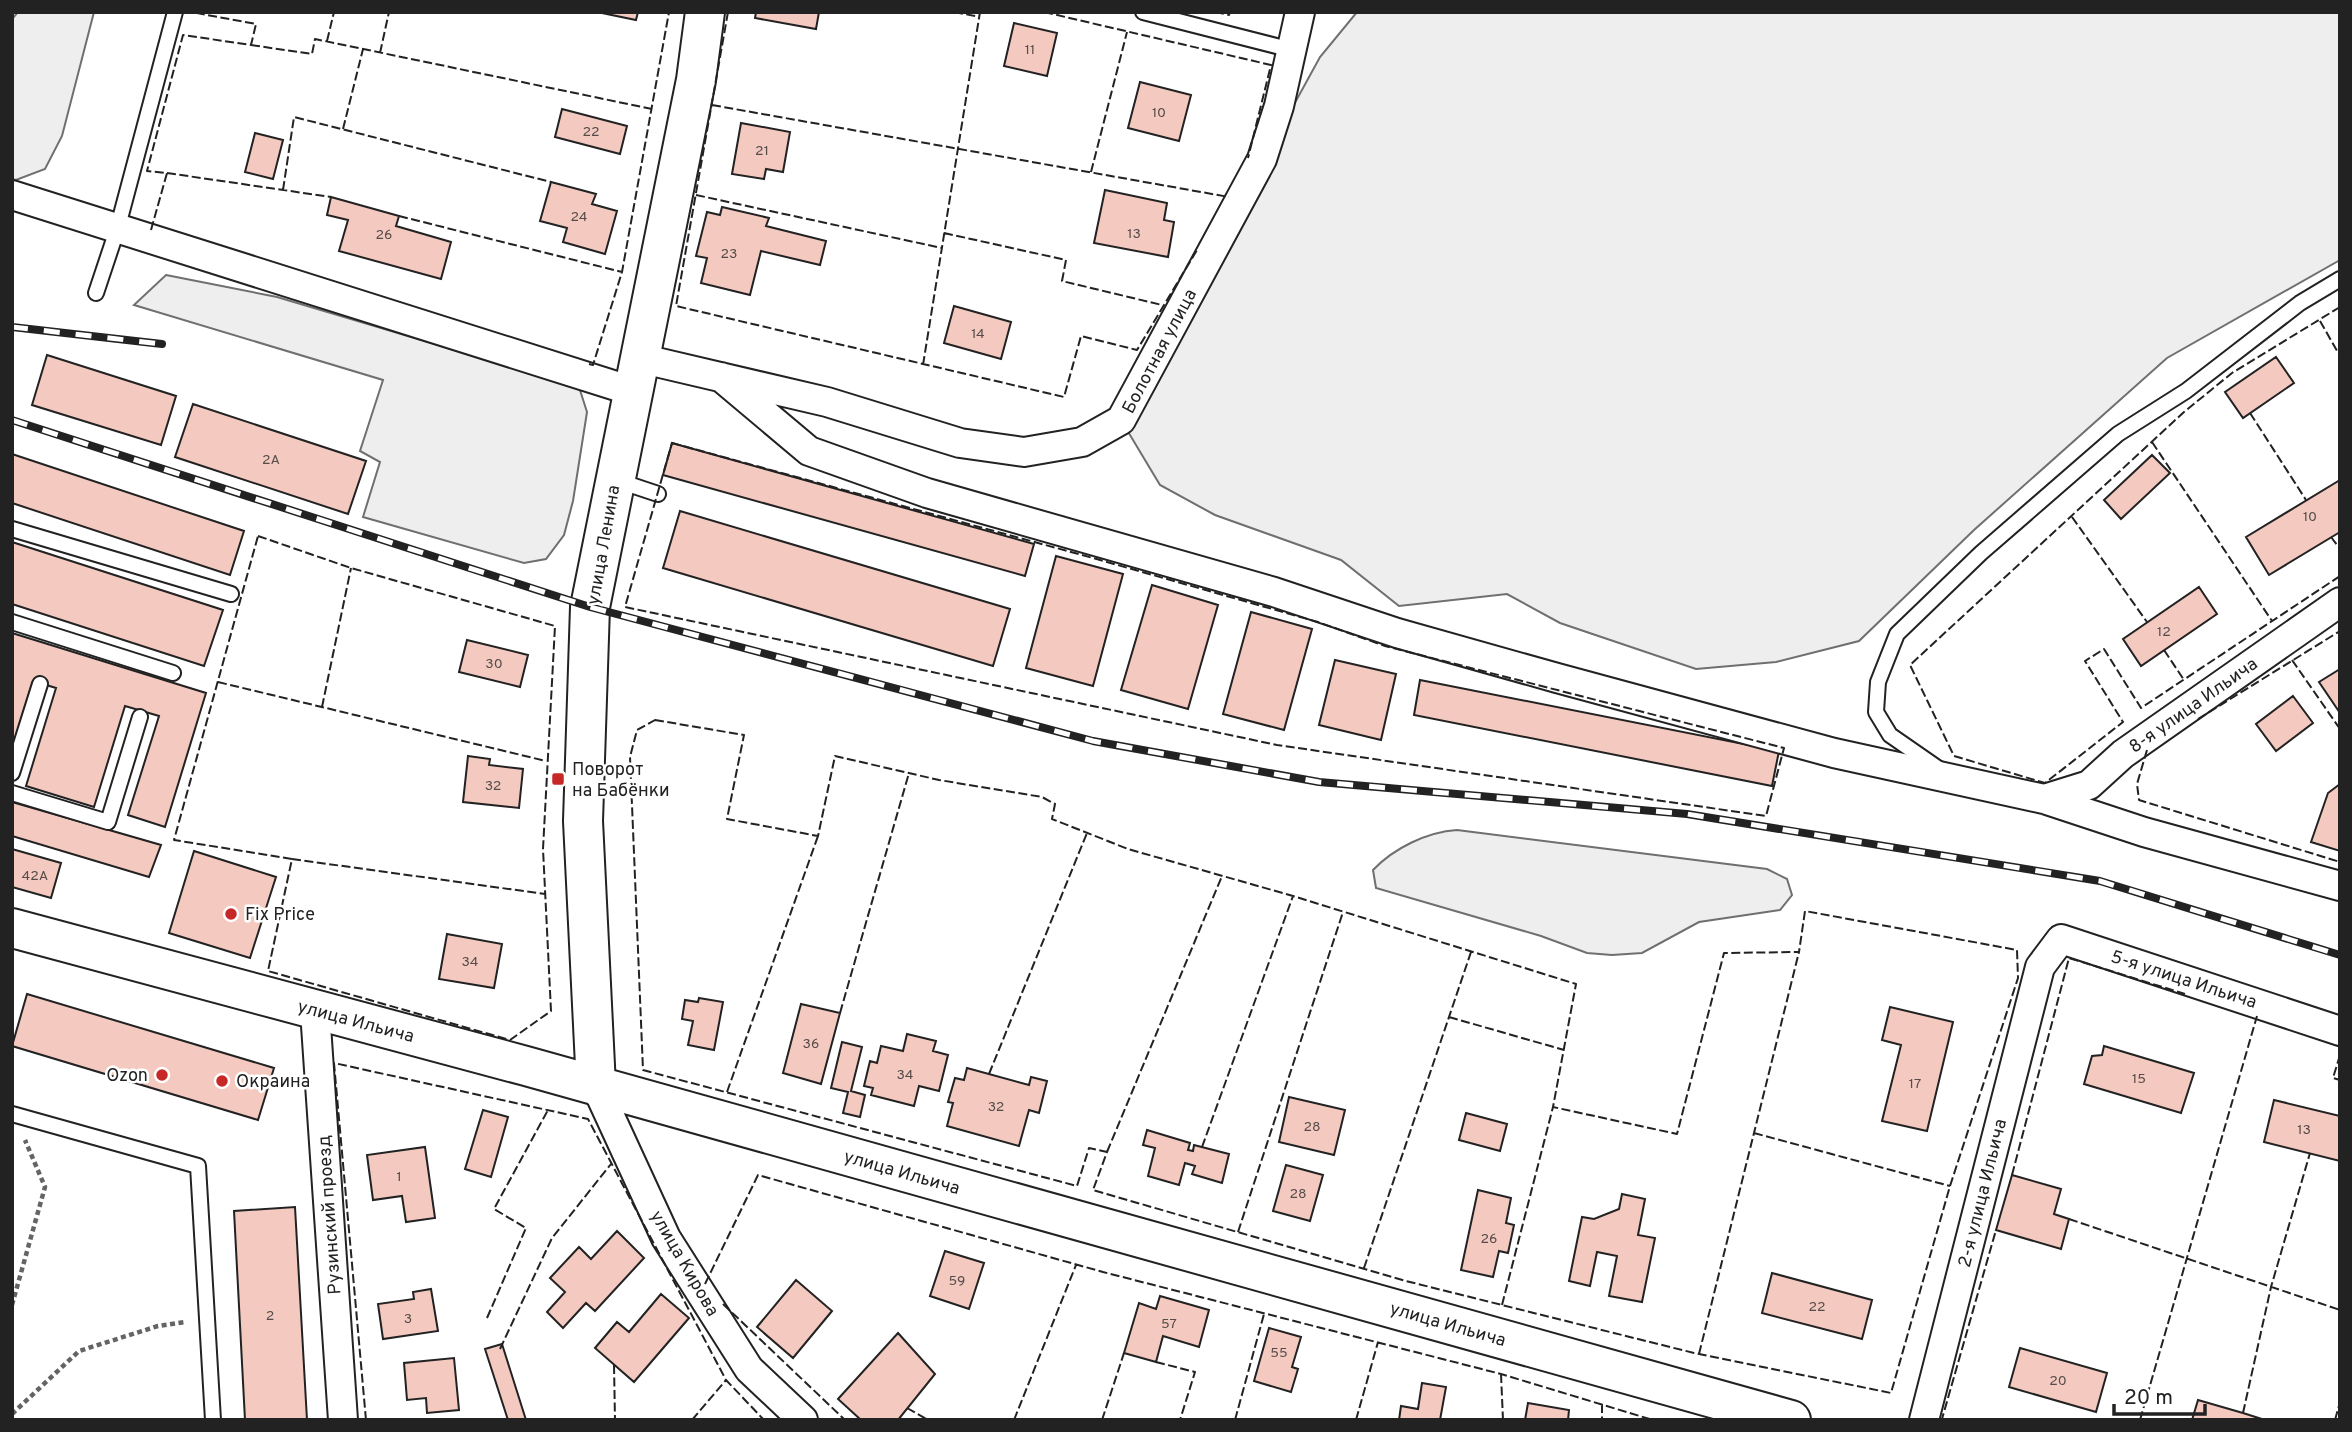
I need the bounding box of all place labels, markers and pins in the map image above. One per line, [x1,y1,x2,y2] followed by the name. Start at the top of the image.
[572,759,670,803] place label: Поворот на Бабёнки
[550,771,566,787] marker: Поворот на Бабёнки
[245,904,315,927] place label: Fix Price
[223,906,239,922] marker: Fix Price
[106,1065,148,1088] place label: Ozon
[154,1067,170,1083] marker: Ozon
[236,1071,310,1094] place label: Окраина
[214,1073,230,1089] marker: Окраина

